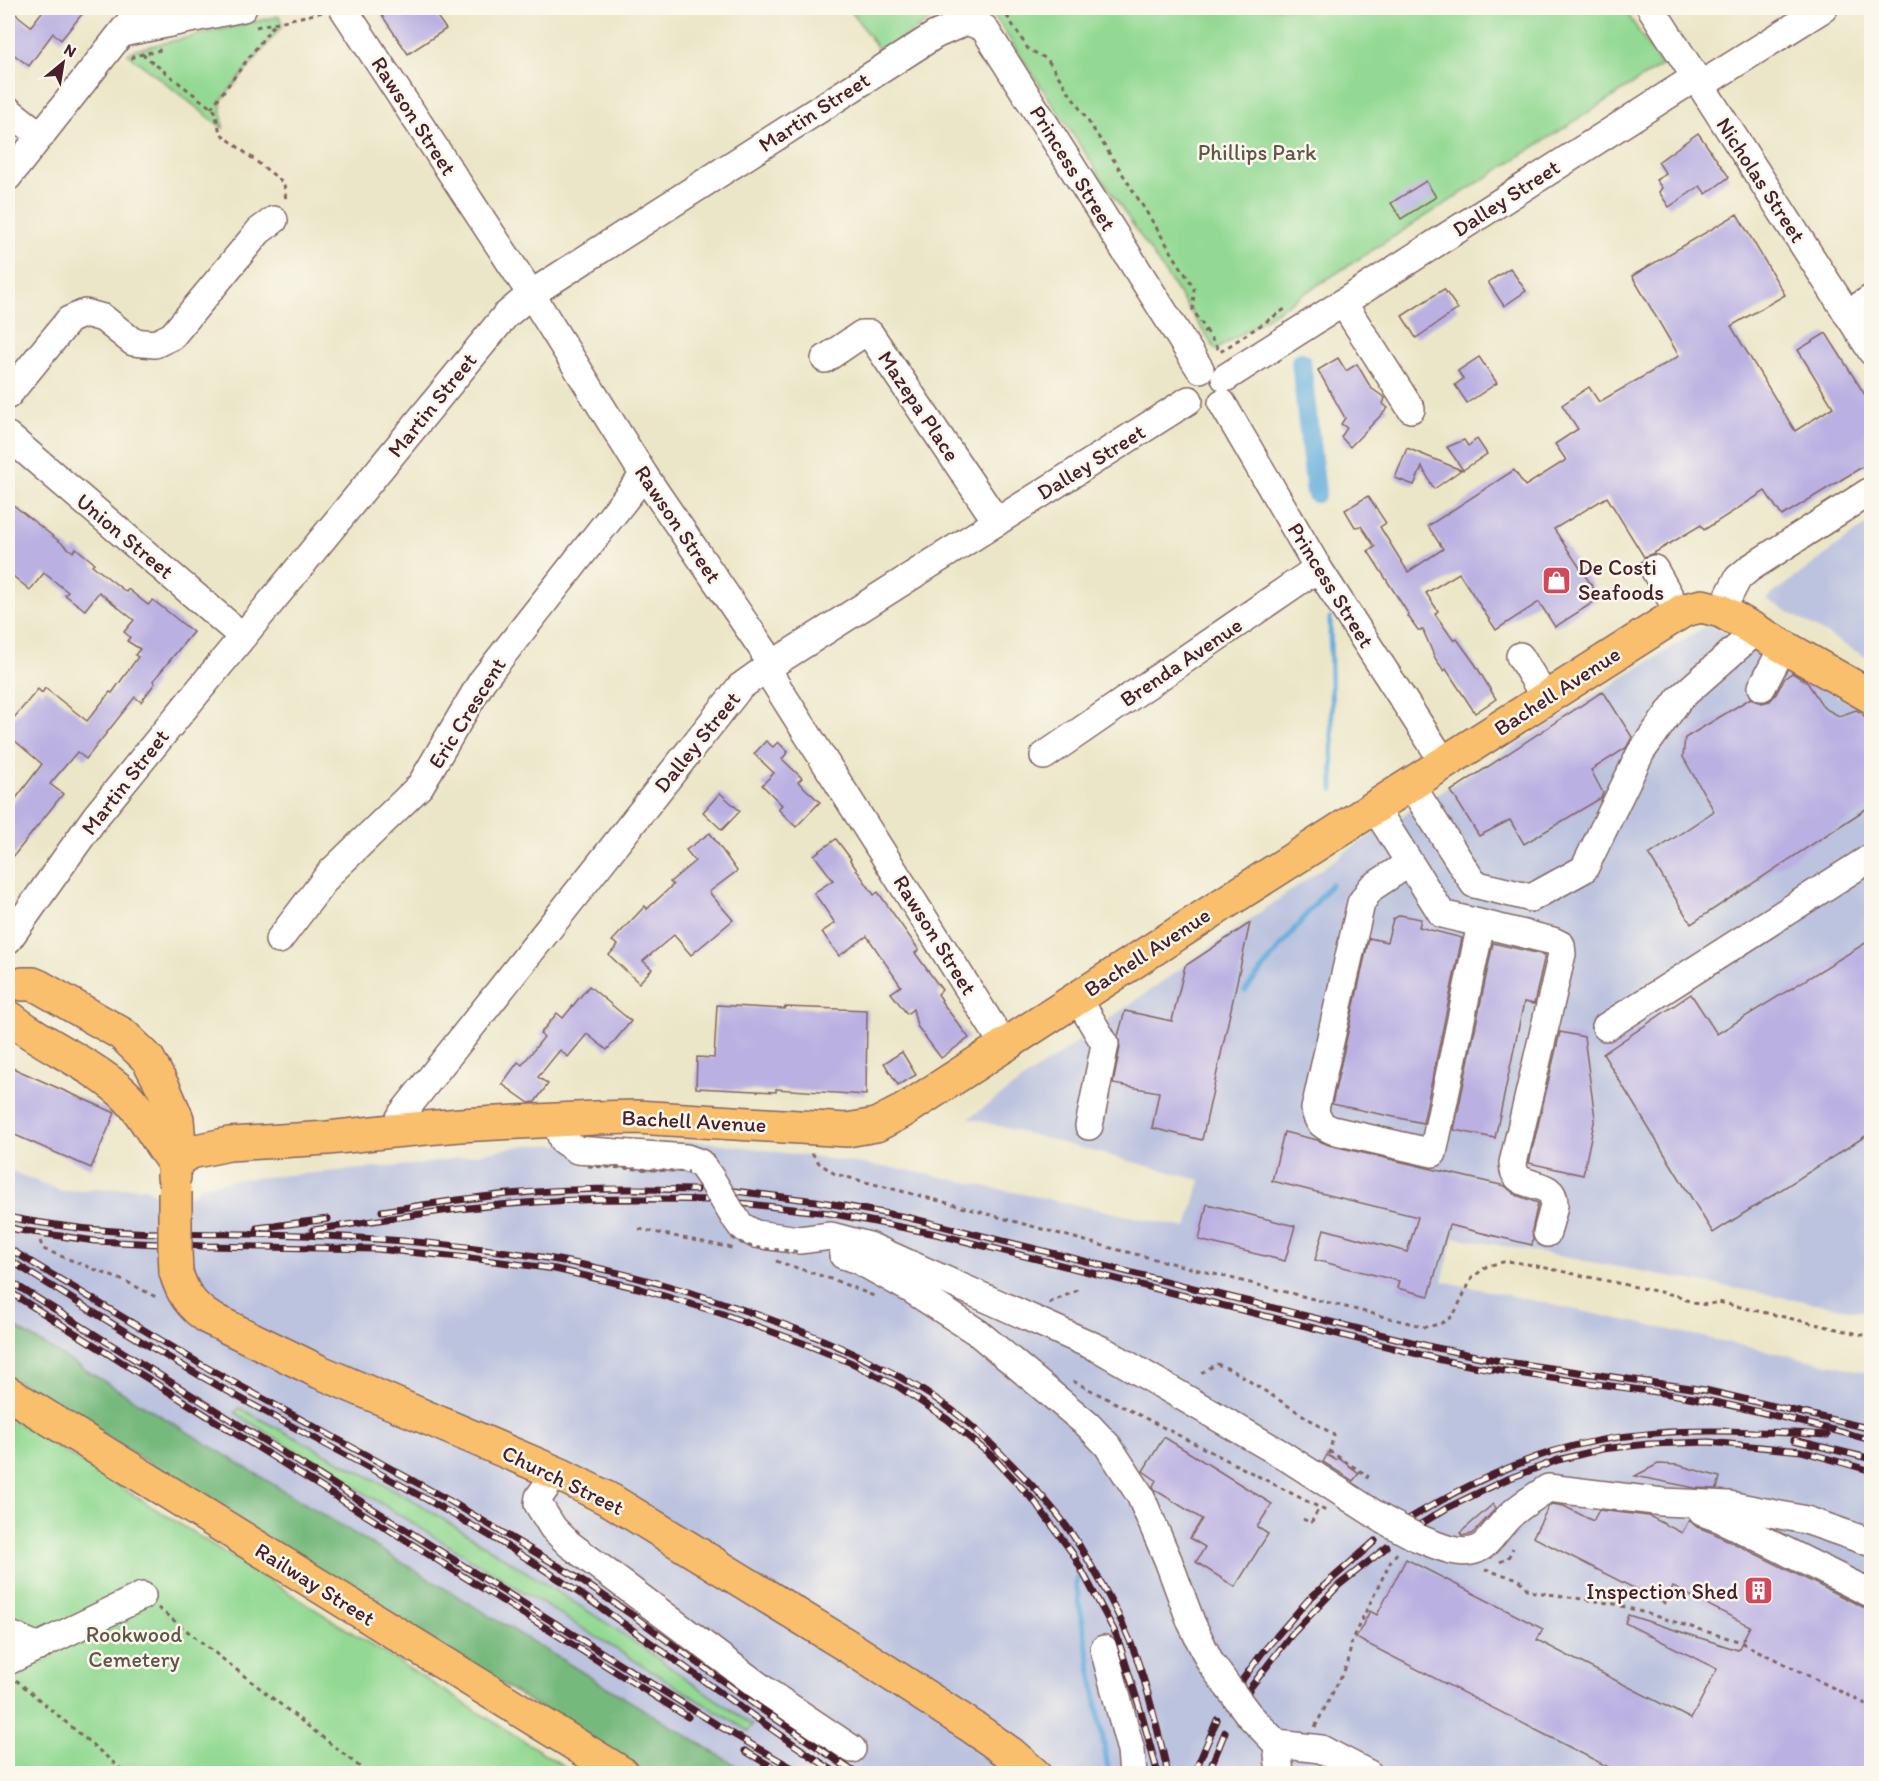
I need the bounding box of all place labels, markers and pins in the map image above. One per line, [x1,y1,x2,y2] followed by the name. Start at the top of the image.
[1578,554,1664,606] place label: De Costi Seafoods
[1541,564,1573,596] shop icon: De Costi Seafoods
[1743,1575,1775,1607] building icon: Inspection Shed
[1586,1578,1738,1605] place label: Inspection Shed

